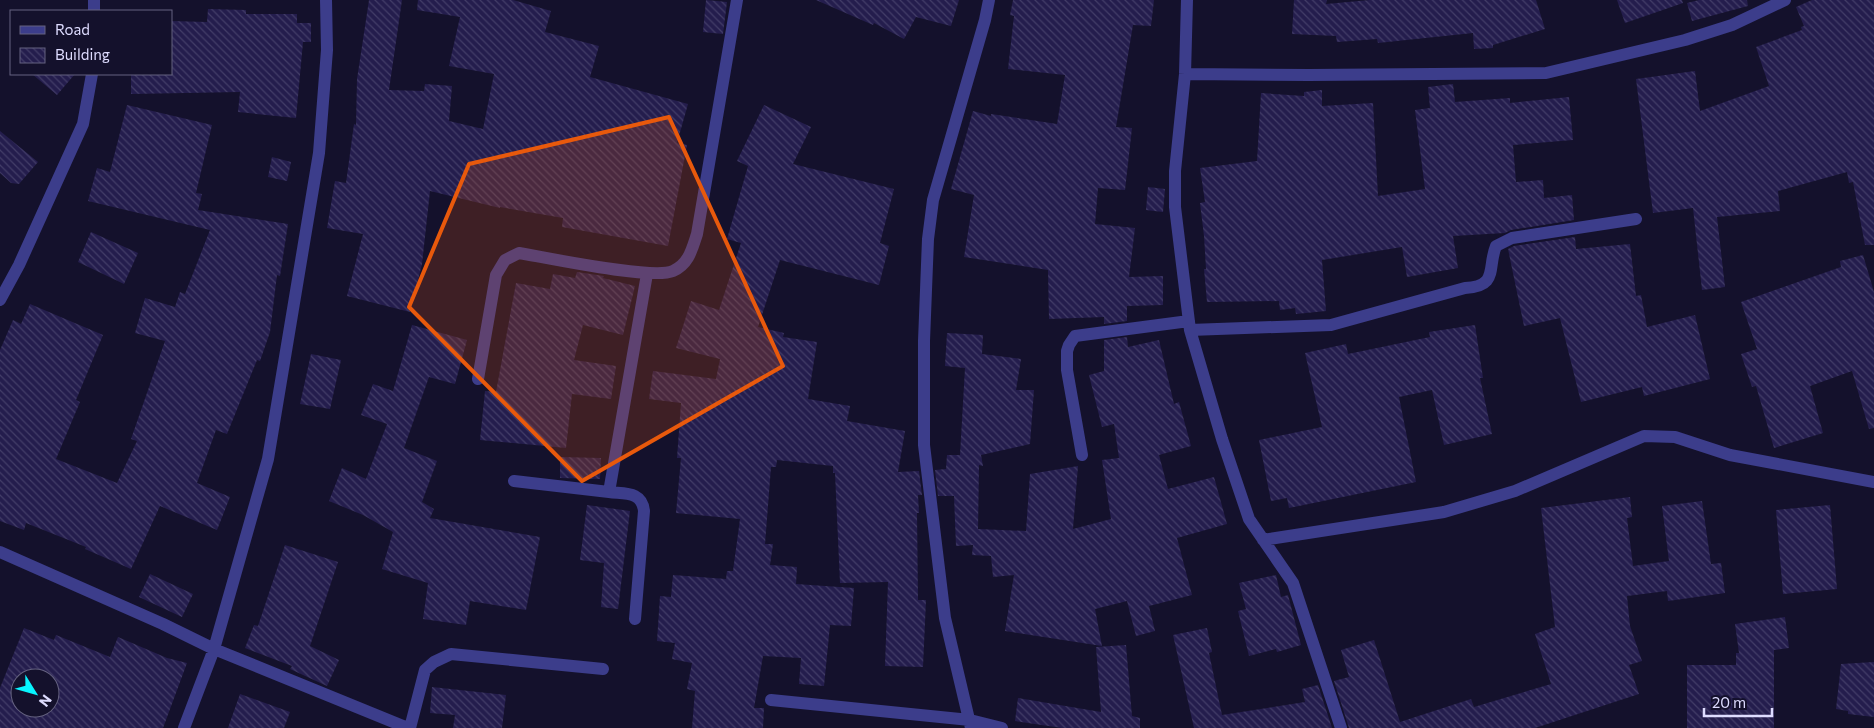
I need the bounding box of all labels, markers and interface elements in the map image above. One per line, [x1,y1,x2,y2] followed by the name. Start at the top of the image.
[10,10,172,75] legend
[55,20,90,38] text: Road
[55,45,110,63] text: Building
[10,668,60,718] north arrow
[1704,686,1772,718] scale bar
[36,692,56,710] text: N
[1712,693,1746,711] text: 20 m

